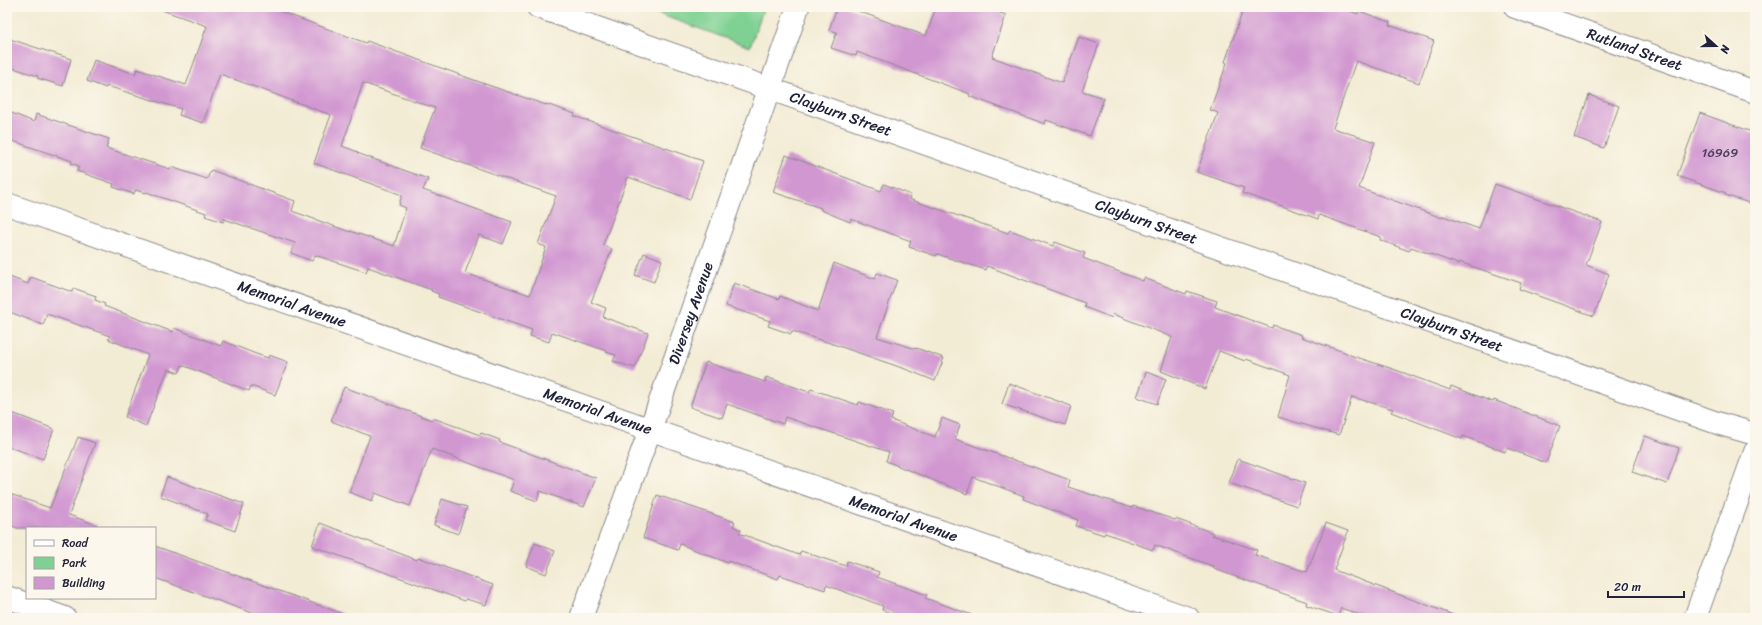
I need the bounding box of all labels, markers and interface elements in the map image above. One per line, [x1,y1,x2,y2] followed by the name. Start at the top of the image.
[1583,21,1686,78] street label: Rutland Street
[1696,26,1736,66] north arrow
[1714,42,1735,57] text: N
[786,84,896,144] street label: Clayburn Street
[1702,141,1738,164] house number: 16969
[1092,192,1201,252] street label: Clayburn Street
[661,258,721,368] street label: Diversey Avenue
[234,273,350,335] street label: Memorial Avenue
[1397,299,1507,360] street label: Clayburn Street
[540,380,656,442] street label: Memorial Avenue
[846,487,962,549] street label: Memorial Avenue
[26,527,156,599] legend
[62,532,89,554] text: Road
[62,552,87,574] text: Park
[62,572,105,594] text: Building
[1608,573,1684,599] scale bar
[1614,576,1641,598] text: 20 m

